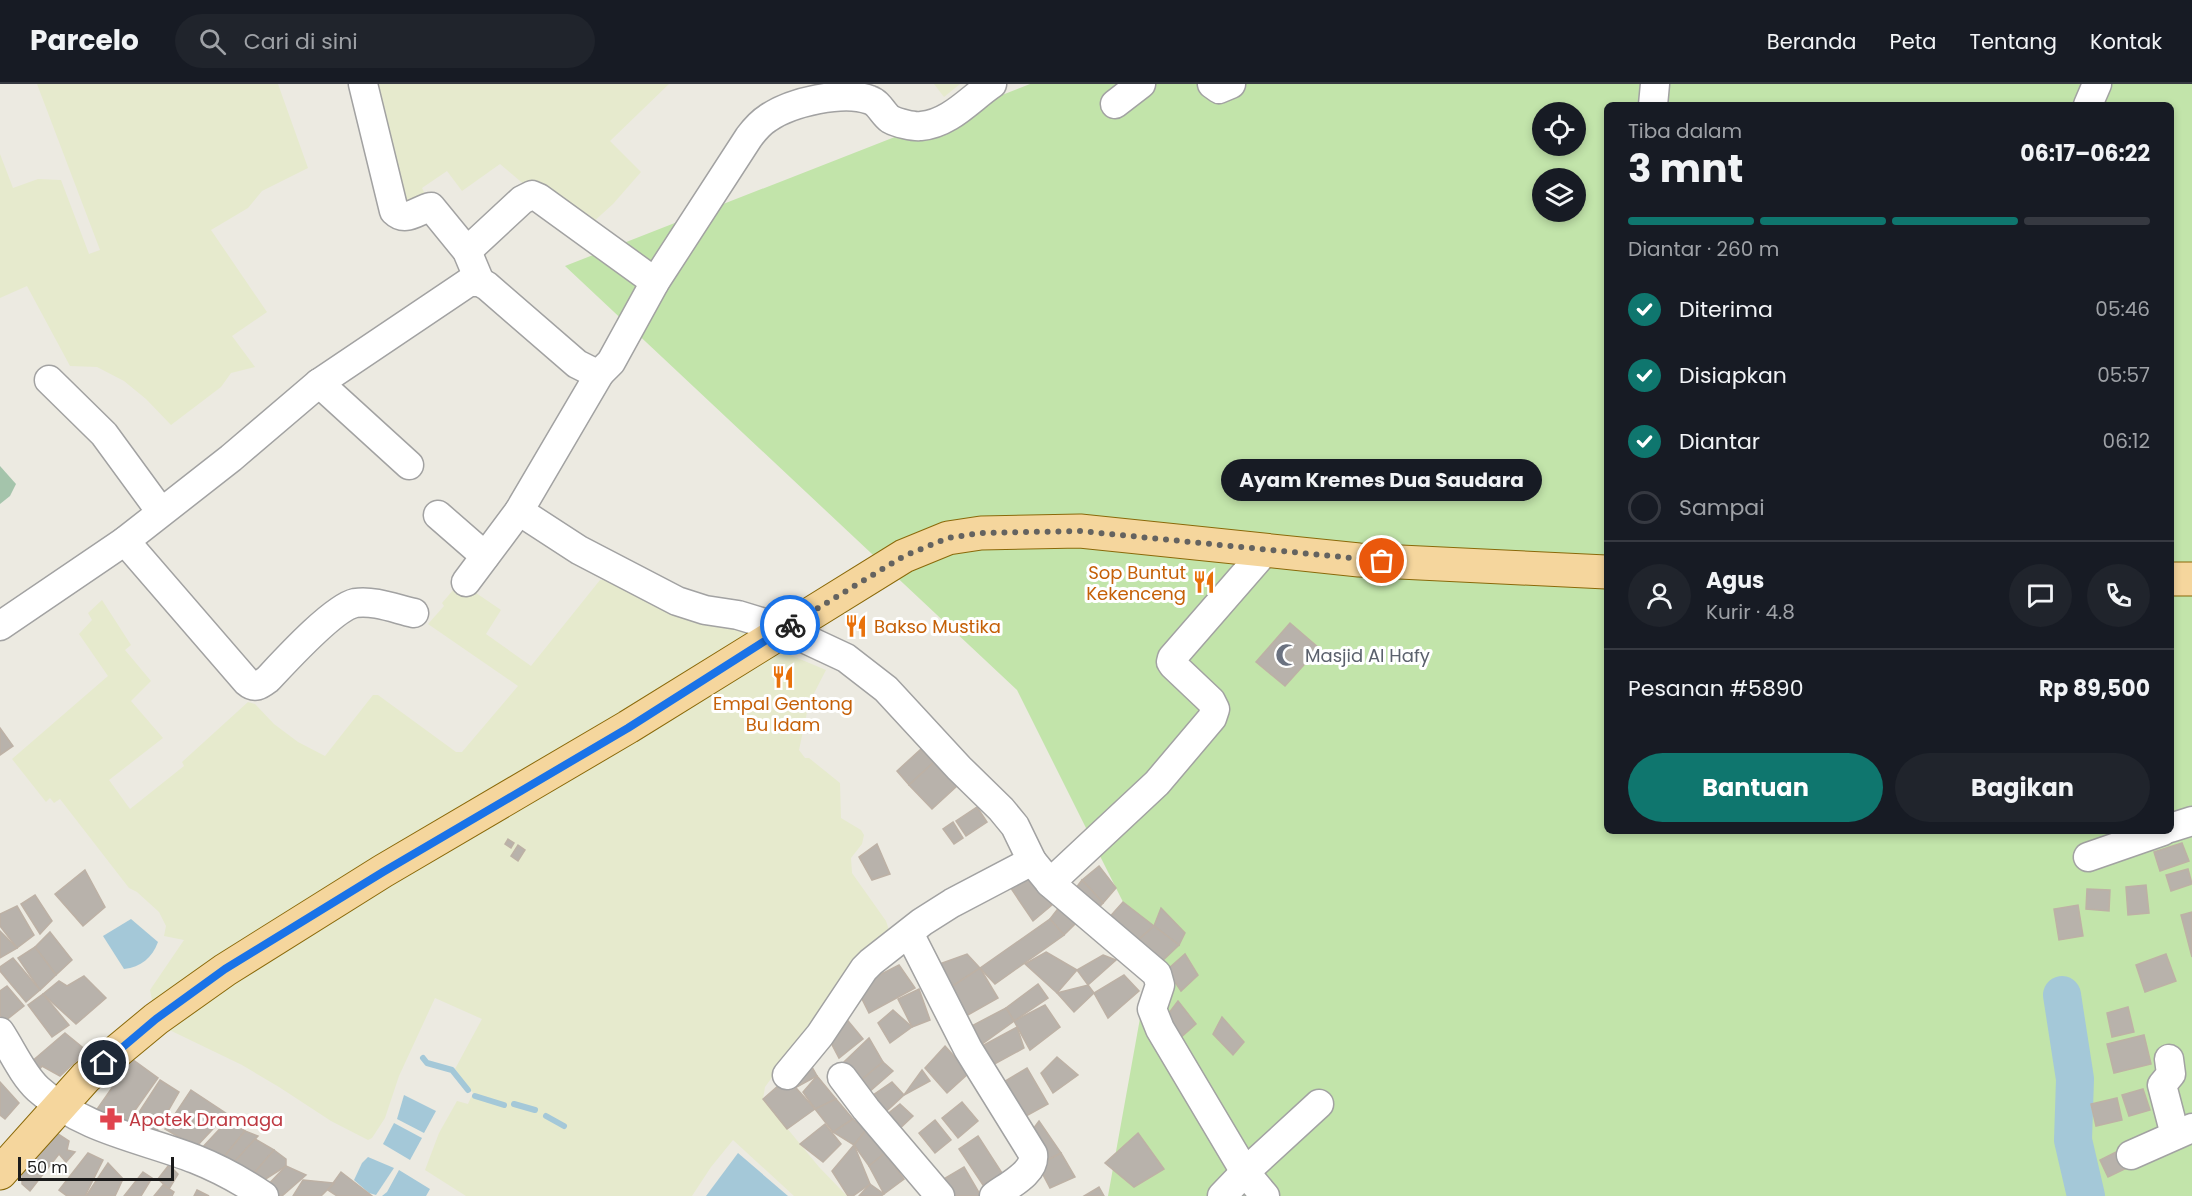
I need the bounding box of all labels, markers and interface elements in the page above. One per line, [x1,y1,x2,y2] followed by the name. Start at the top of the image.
[175,14,595,68] search box
[30,21,139,60] text: Parcelo
[196,25,229,58] icon: search
[244,26,358,57] text: Cari di sini
[1767,27,1857,56] text: Beranda
[1890,27,1937,56] text: Peta
[1970,27,2057,56] text: Tentang
[2090,27,2162,56] text: Kontak
[1532,102,1586,222] map controls
[1532,102,1586,156] button: locate
[1628,117,1742,145] text: Tiba dalam
[2020,138,2150,169] text: 06:17–06:22
[1628,141,1743,196] text: 3 mnt
[1532,168,1586,222] button: layers
[1628,235,1779,263] text: Diantar · 260 m
[1628,293,1661,326] icon: check
[1679,294,1773,325] text: Diterima
[2095,295,2150,323] text: 05:46
[1628,359,1661,392] icon: check
[1679,360,1787,391] text: Disiapkan
[2097,361,2150,389] text: 05:57
[1628,425,1661,458] icon: check
[1679,426,1760,457] text: Diantar
[2103,427,2150,455] text: 06:12
[1222,459,1543,501] callout: Ayam Kremes Dua Saudara
[1239,466,1524,494] text: Ayam Kremes Dua Saudara
[1679,492,1765,523] text: Sampai
[1356,535,1407,586] pin
[1365,544,1398,577] icon: bag
[1086,560,1186,606] place label: Sop Buntut Kekenceng
[1628,564,1691,627] button: person
[2009,564,2072,627] button: chat
[2087,564,2150,627] button: phone
[1706,565,1764,596] text: Agus
[1191,569,1217,595] restaurant icon: Sop Buntut Kekenceng
[760,595,820,655] courier
[1706,598,1795,626] text: Kurir · 4.8
[774,609,807,642] icon: bike
[843,613,869,639] restaurant icon: Bakso Mustika
[874,614,1001,639] place label: Bakso Mustika
[1274,642,1300,668] mosque icon: Masjid Al Hafy
[1305,643,1430,668] place label: Masjid Al Hafy
[770,664,796,690] restaurant icon: Empal Gentong Bu Idam
[1628,673,1804,704] text: Pesanan #5890
[2039,673,2150,704] text: Rp 89,500
[713,691,853,737] place label: Empal Gentong Bu Idam
[1628,753,1883,822] button: Bantuan
[1895,753,2150,822] button: Bagikan
[78,1037,129,1088] pin
[87,1046,120,1079] icon: home
[98,1106,124,1132] pharmacy icon: Apotek Dramaga
[129,1107,283,1132] place label: Apotek Dramaga
[18,1154,174,1182] scale bar
[27,1156,68,1179] text: 50 m

